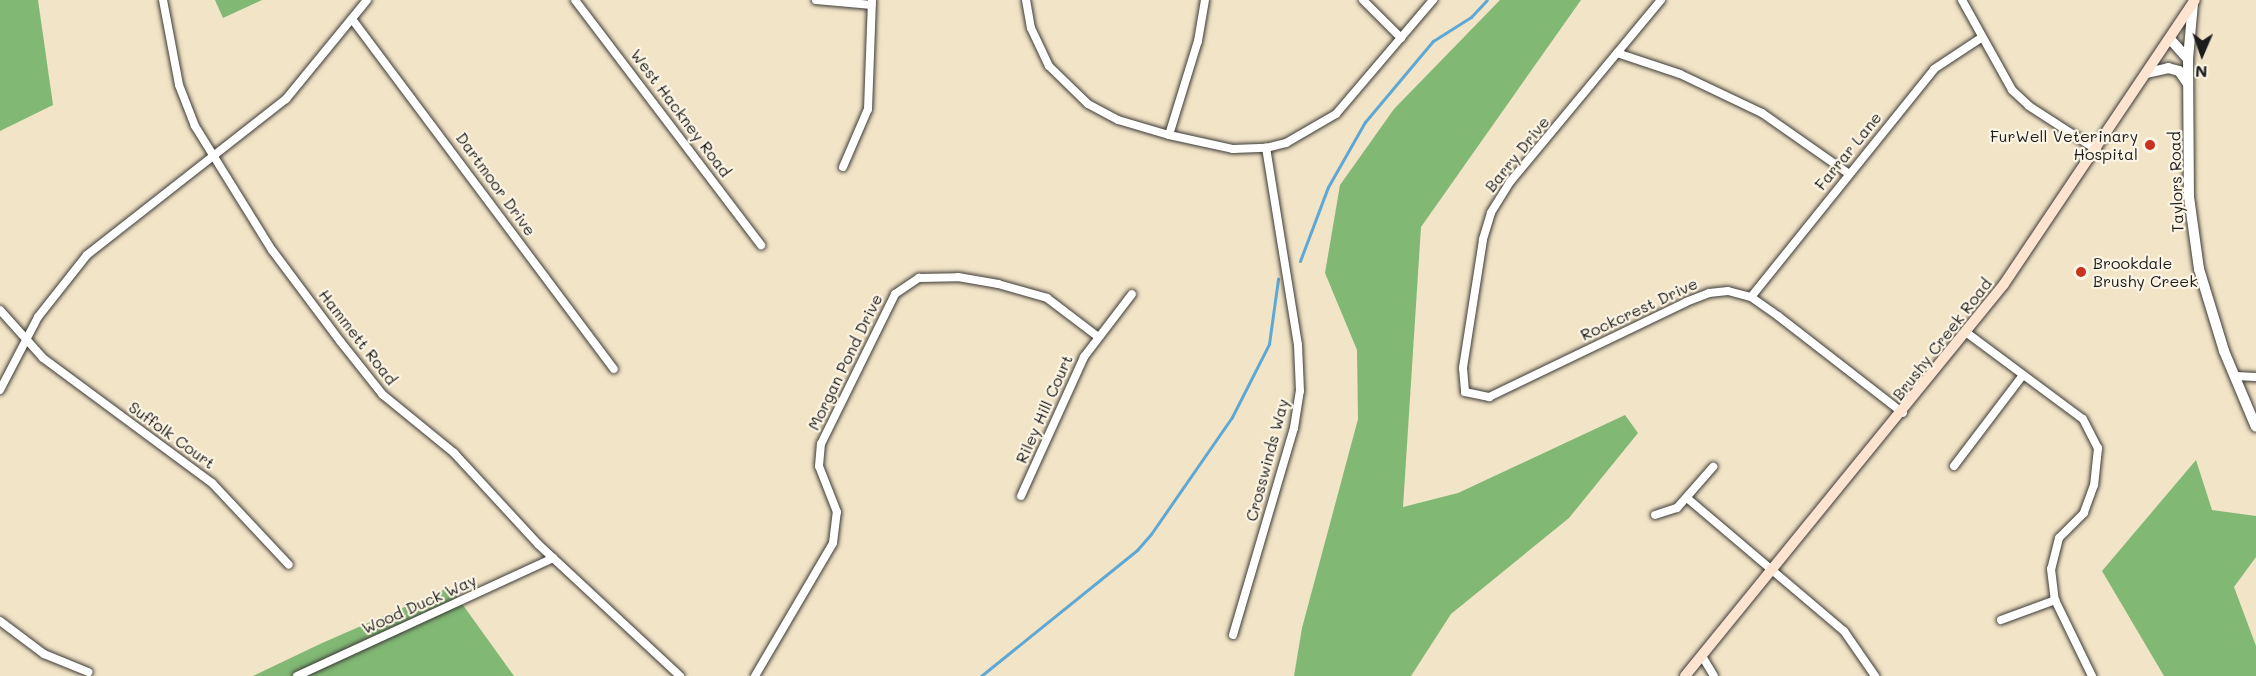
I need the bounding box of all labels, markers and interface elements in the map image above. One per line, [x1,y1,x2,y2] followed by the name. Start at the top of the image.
[2172,24,2232,84] north arrow
[627,45,735,181] street label: West Hackney Road
[2195,62,2208,83] text: N
[1811,108,1885,194] street label: Farrar Lane
[1481,112,1553,196] street label: Barry Drive
[1990,126,2138,164] place label: FurWell Veterinary Hospital
[452,129,540,239] street label: Dartmoor Drive
[2165,131,2187,233] street label: Taylors Road
[2143,138,2157,152] marker: FurWell Veterinary Hospital
[2093,253,2198,291] place label: Brookdale Brushy Creek
[2074,265,2088,279] marker: Brookdale Brushy Creek
[1577,273,1701,345] street label: Rockcrest Drive
[1888,274,1996,404] street label: Brushy Creek Road
[315,285,401,389] street label: Hammett Road
[804,291,886,433] street label: Morgan Pond Drive
[1011,352,1077,466] street label: Riley Hill Court
[125,397,219,473] street label: Suffolk Court
[1241,397,1293,523] street label: Crosswinds Way
[359,570,479,638] street label: Wood Duck Way

